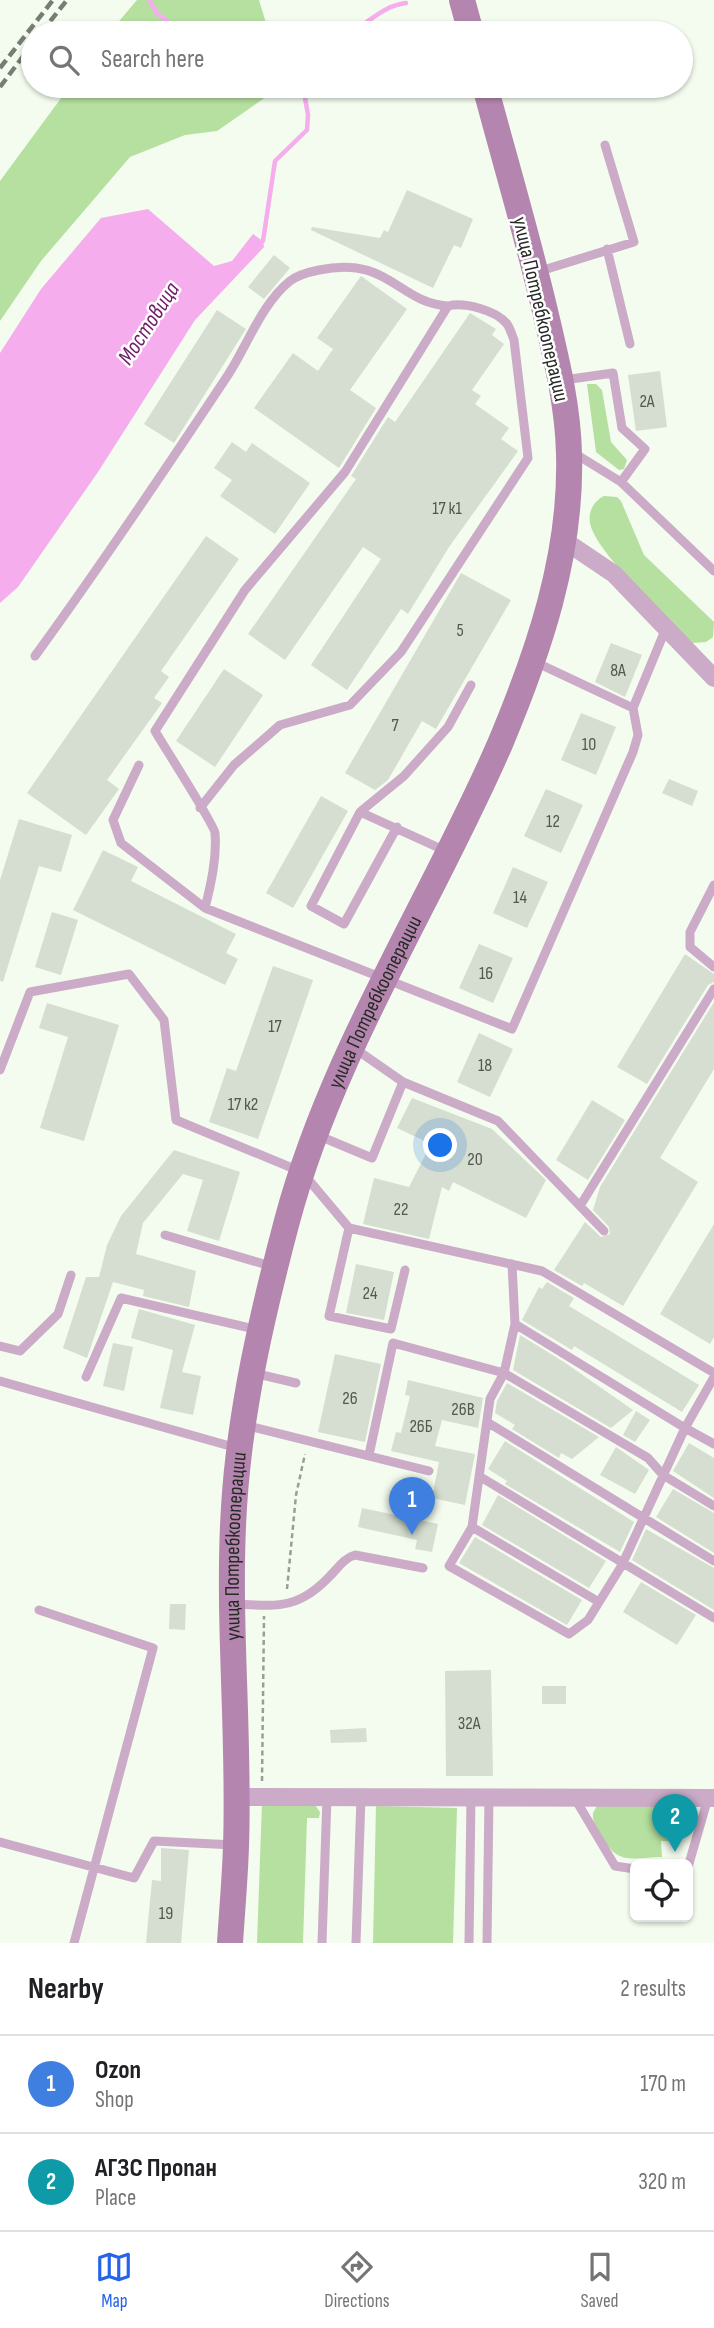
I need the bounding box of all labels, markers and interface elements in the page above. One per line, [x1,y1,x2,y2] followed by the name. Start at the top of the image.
[21,21,693,98] search box
[45,41,83,79] icon: search
[101,44,204,75] text: Search here
[507,214,574,404] street label: улица Потребкооперации
[112,276,186,370] water label: Мостовица
[639,391,655,412] house number: 2А
[432,498,462,519] house number: 17 к1
[456,620,464,641] house number: 5
[610,660,626,681] house number: 8А
[391,715,399,736] house number: 7
[582,734,596,755] house number: 10
[546,811,560,832] house number: 12
[513,887,527,908] house number: 14
[323,911,427,1092] street label: улица Потребкооперации
[479,963,493,984] house number: 16
[268,1016,283,1037] house number: 17
[478,1055,492,1076] house number: 18
[228,1094,258,1115] house number: 17 к2
[423,1128,457,1162] your location
[467,1149,483,1170] house number: 20
[394,1199,408,1220] house number: 22
[363,1283,378,1304] house number: 24
[342,1388,358,1409] house number: 26
[451,1399,475,1420] house number: 26В
[409,1416,433,1437] house number: 26Б
[220,1451,252,1641] street label: улица Потребкооперации
[389,1477,435,1535] pin: 1
[458,1713,481,1734] house number: 32А
[652,1794,698,1852] pin: 2
[630,1859,693,1922] map controls
[630,1859,693,1922] button: locate
[159,1903,173,1924] house number: 19
[28,1971,104,2007] text: Nearby
[620,1975,686,2003] text: 2 results
[95,2055,141,2086] text: Ozon
[46,2070,56,2098] text: 1
[640,2070,686,2098] text: 170 m
[95,2086,134,2114] text: Shop
[95,2153,217,2184] text: АГЗС Пропан
[46,2168,56,2196] text: 2
[638,2168,686,2196] text: 320 m
[95,2184,136,2212] text: Place
[95,2248,133,2313] tab: Map
[324,2248,390,2313] tab: Directions
[580,2248,619,2313] tab: Saved

